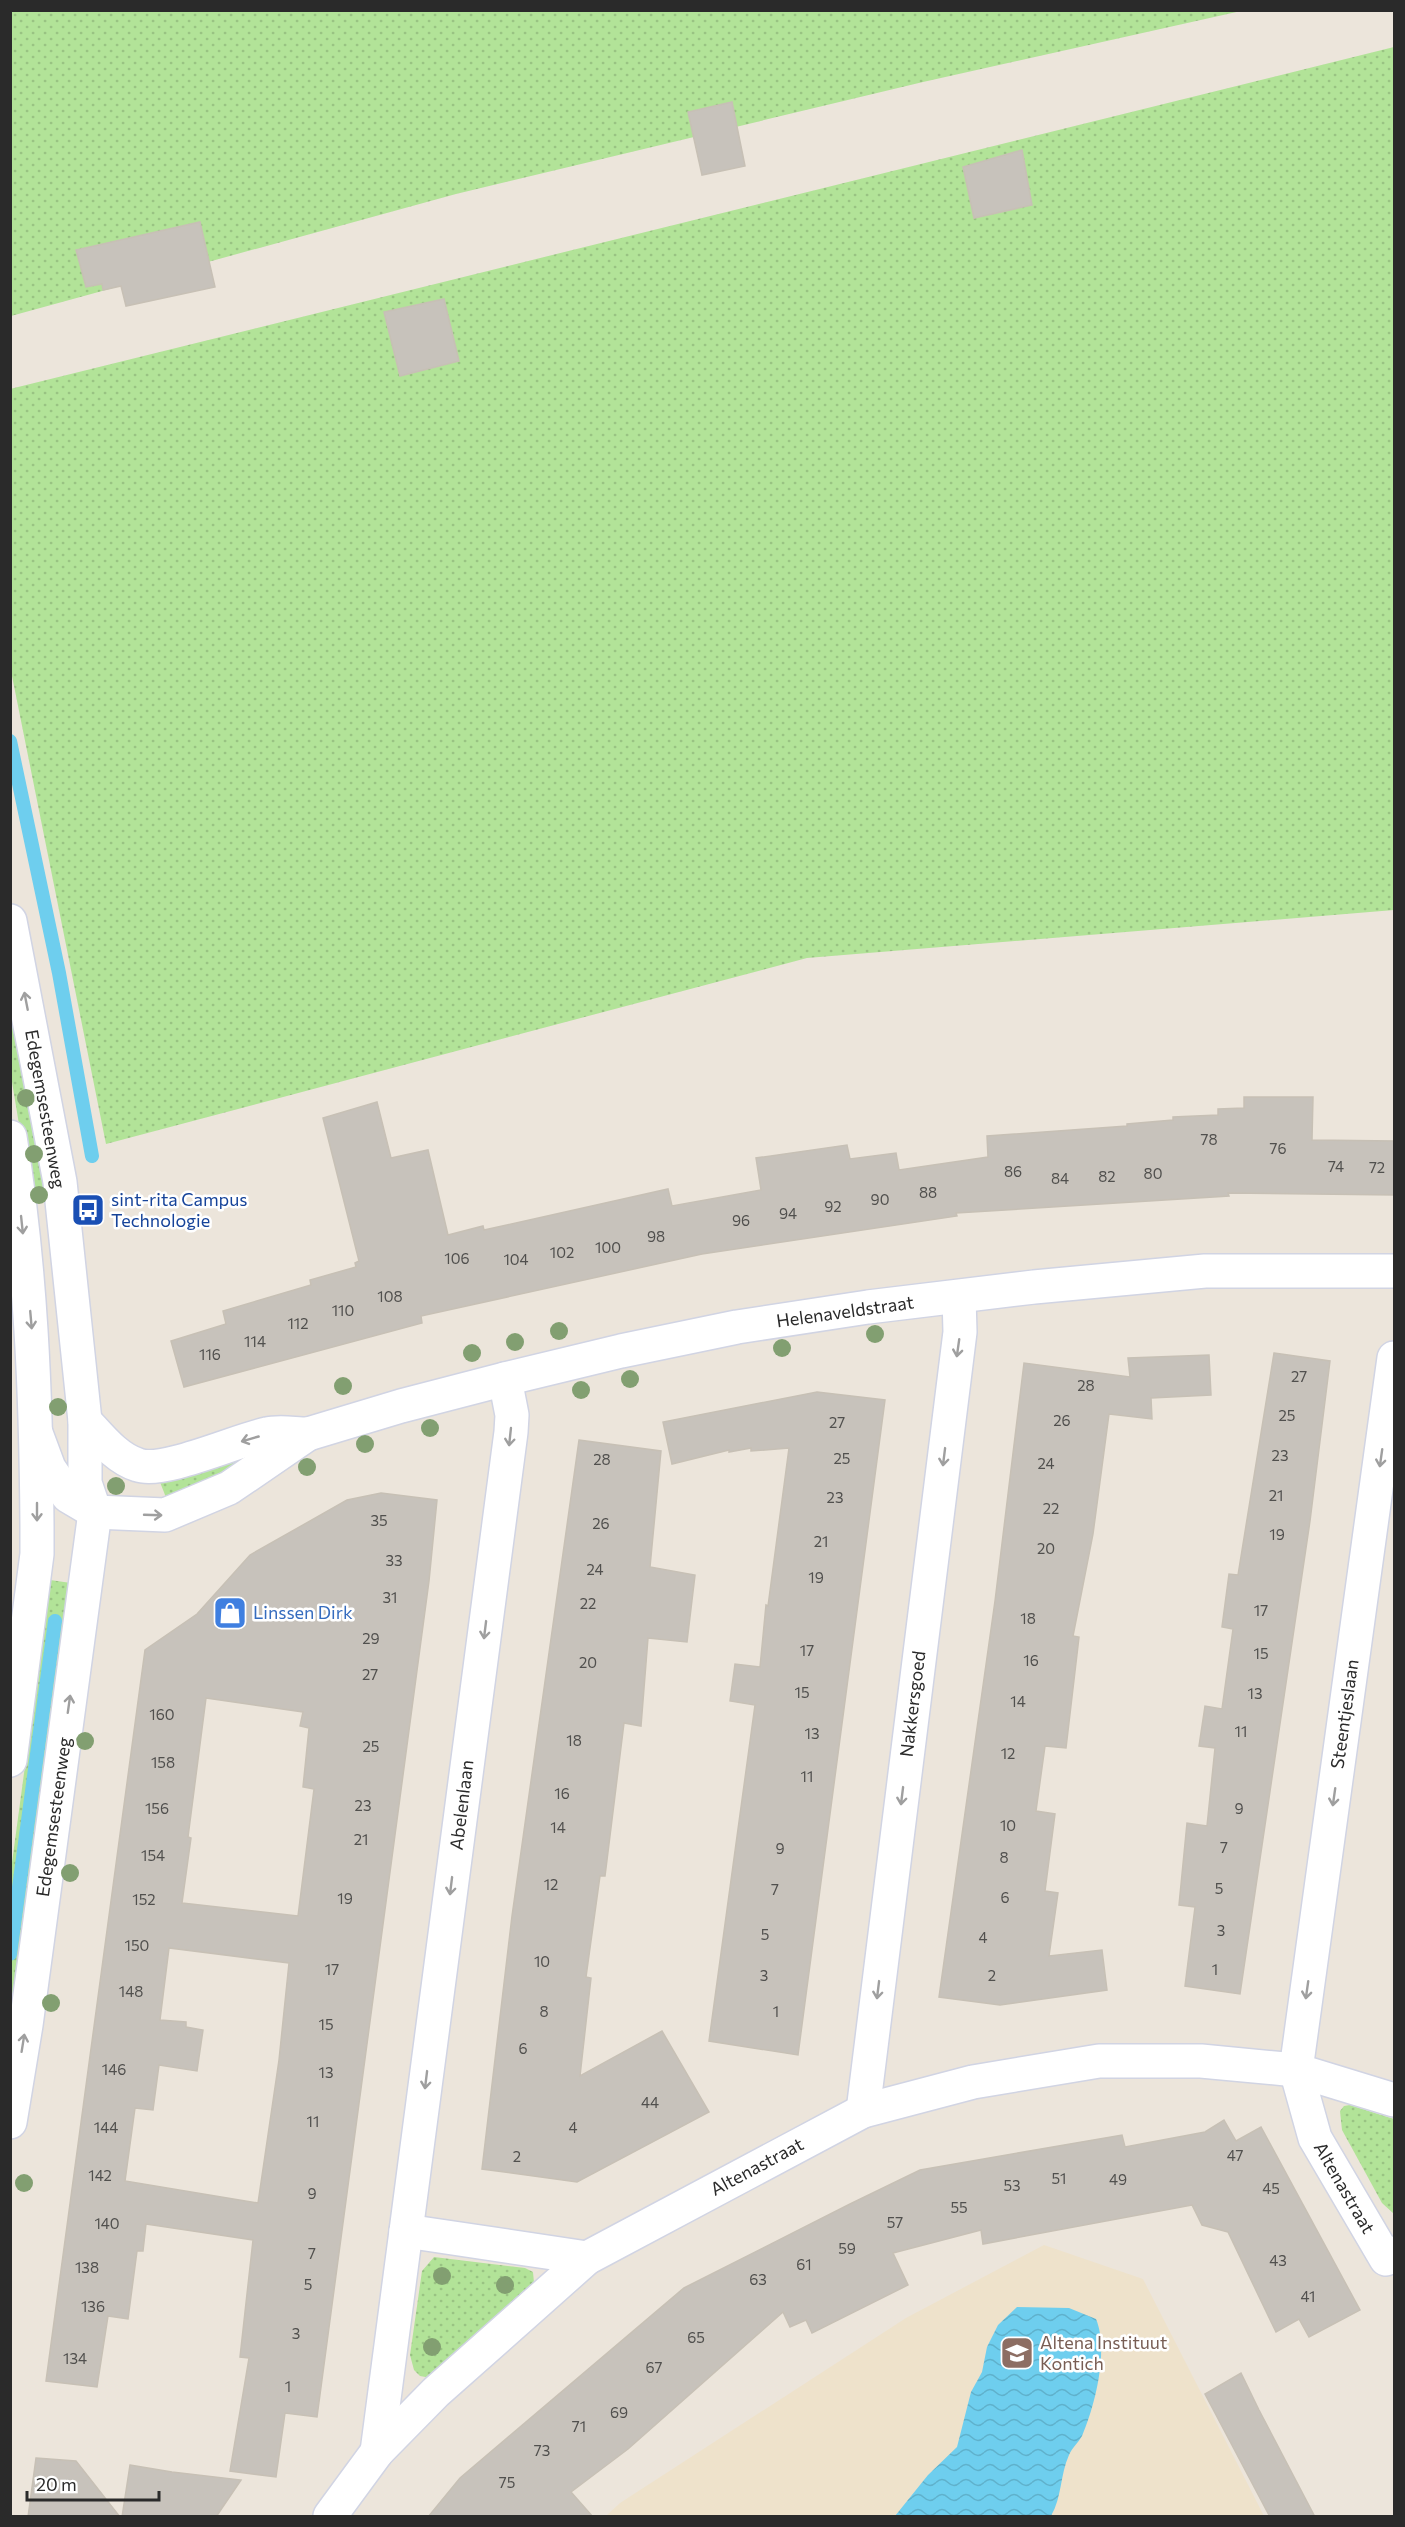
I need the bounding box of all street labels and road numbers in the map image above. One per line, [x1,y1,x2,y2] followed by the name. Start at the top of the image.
[21,1028,71,1190] street label: Edegemsesteenweg
[775,1290,915,1332] street label: Helenaveldstraat
[895,1649,929,1758] street label: Nakkersgoed
[1325,1658,1363,1770] street label: Steentjeslaan
[31,1735,75,1898] street label: Edegemsesteenweg
[445,1759,477,1851] street label: Abelenlaan
[706,2132,807,2200] street label: Altenastraat
[1310,2138,1380,2237] street label: Altenastraat

